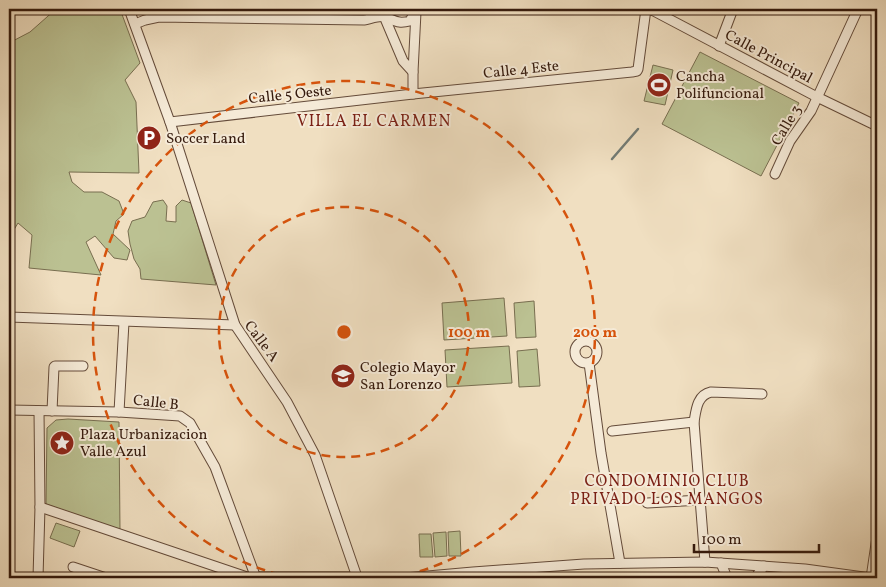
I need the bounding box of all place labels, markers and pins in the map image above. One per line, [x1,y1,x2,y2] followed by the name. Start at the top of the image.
[676,67,764,105] place label: Cancha Polifuncional
[646,72,672,98] sports icon: Cancha Polifuncional
[136,125,162,151] parking icon: Soccer Land
[166,129,245,150] place label: Soccer Land
[335,323,353,341] centre of rings
[360,358,456,396] place label: Colegio Mayor San Lorenzo
[330,363,356,389] school or university icon: Colegio Mayor San Lorenzo
[80,425,207,463] place label: Plaza Urbanizacion Valle Azul
[49,430,75,456] place icon: Plaza Urbanizacion Valle Azul

